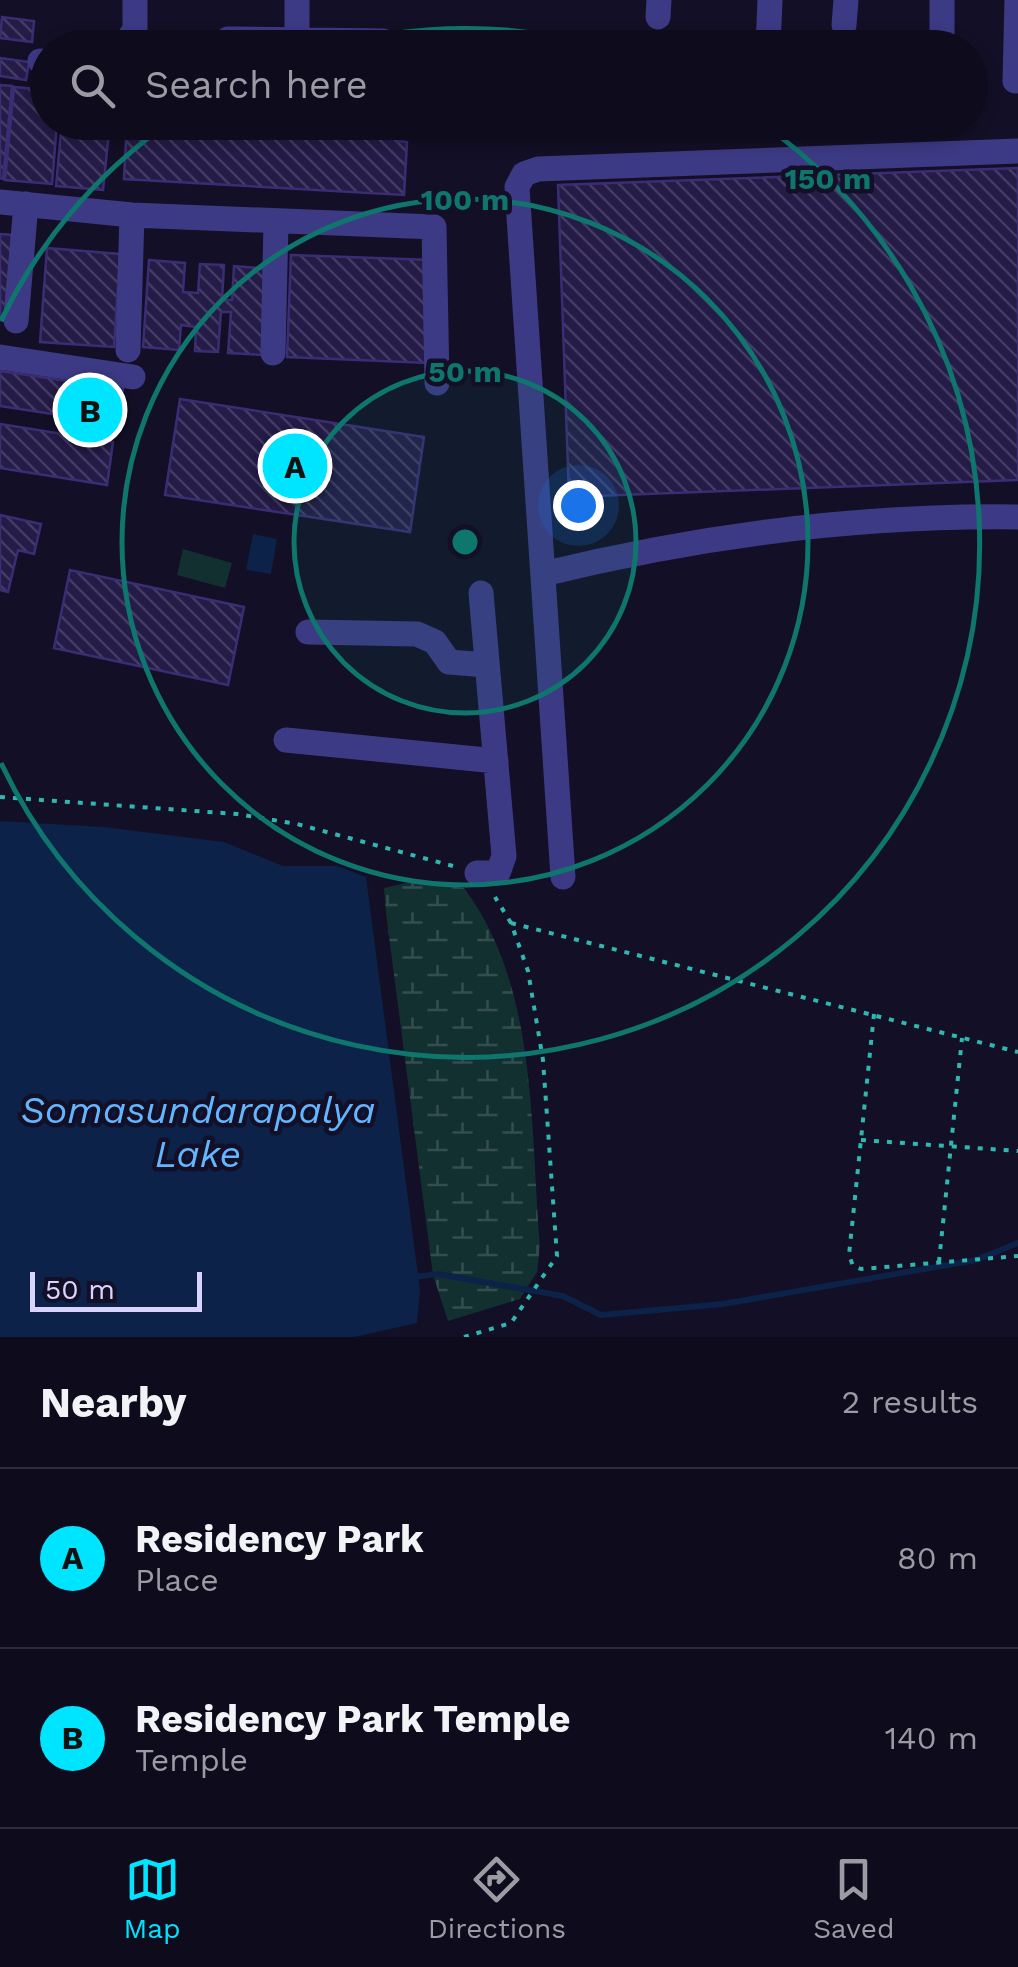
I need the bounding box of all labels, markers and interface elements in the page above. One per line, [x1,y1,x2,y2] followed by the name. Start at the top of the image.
[30,30,988,140] search box
[65,58,120,113] icon: search
[145,63,368,107] text: Search here
[785,161,871,196] text: 150 m
[421,182,509,217] text: 100 m
[428,354,502,389] text: 50 m
[58,372,122,448] pin: B
[262,428,328,504] pin: A
[553,480,604,531] your location
[447,524,483,560] centre of rings
[20,1088,376,1176] water label: Somasundarapalya Lake
[30,1267,202,1312] scale bar
[45,1273,115,1306] text: 50 m
[40,1378,187,1427] text: Nearby
[841,1383,978,1421] text: 2 results
[135,1517,424,1561] text: Residency Park
[62,1539,83,1577] text: A
[897,1539,978,1577] text: 80 m
[135,1561,219,1599] text: Place
[135,1697,571,1741] text: Residency Park Temple
[62,1719,83,1757] text: B
[885,1719,978,1757] text: 140 m
[135,1741,248,1779] text: Temple
[124,1852,181,1945] tab: Map
[428,1852,566,1945] tab: Directions
[813,1852,894,1945] tab: Saved

